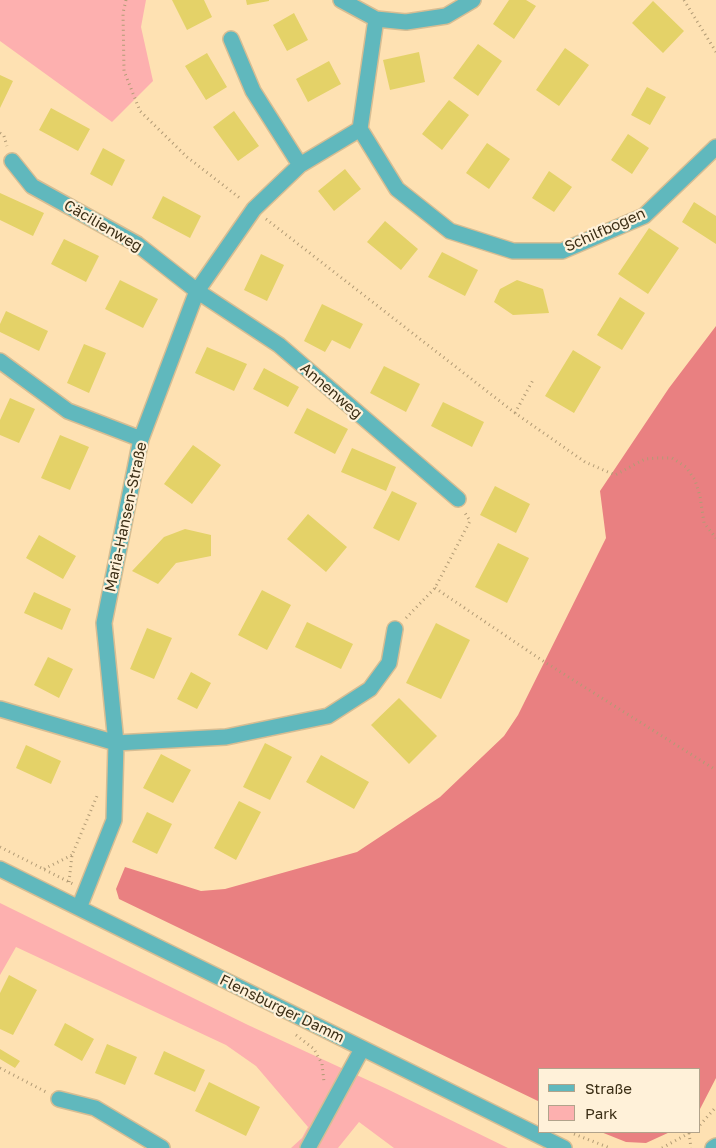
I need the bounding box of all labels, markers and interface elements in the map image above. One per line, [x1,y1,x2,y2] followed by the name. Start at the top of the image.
[61,196,145,256] street label: Cäcilienweg
[562,204,648,256] street label: Schilfbogen
[296,359,366,423] street label: Annenweg
[101,440,151,594] street label: Maria-Hansen-Straße
[217,971,347,1047] street label: Flensburger Damm
[538,1068,701,1133] legend
[585,1079,632,1097] text: Straße
[585,1104,617,1122] text: Park

